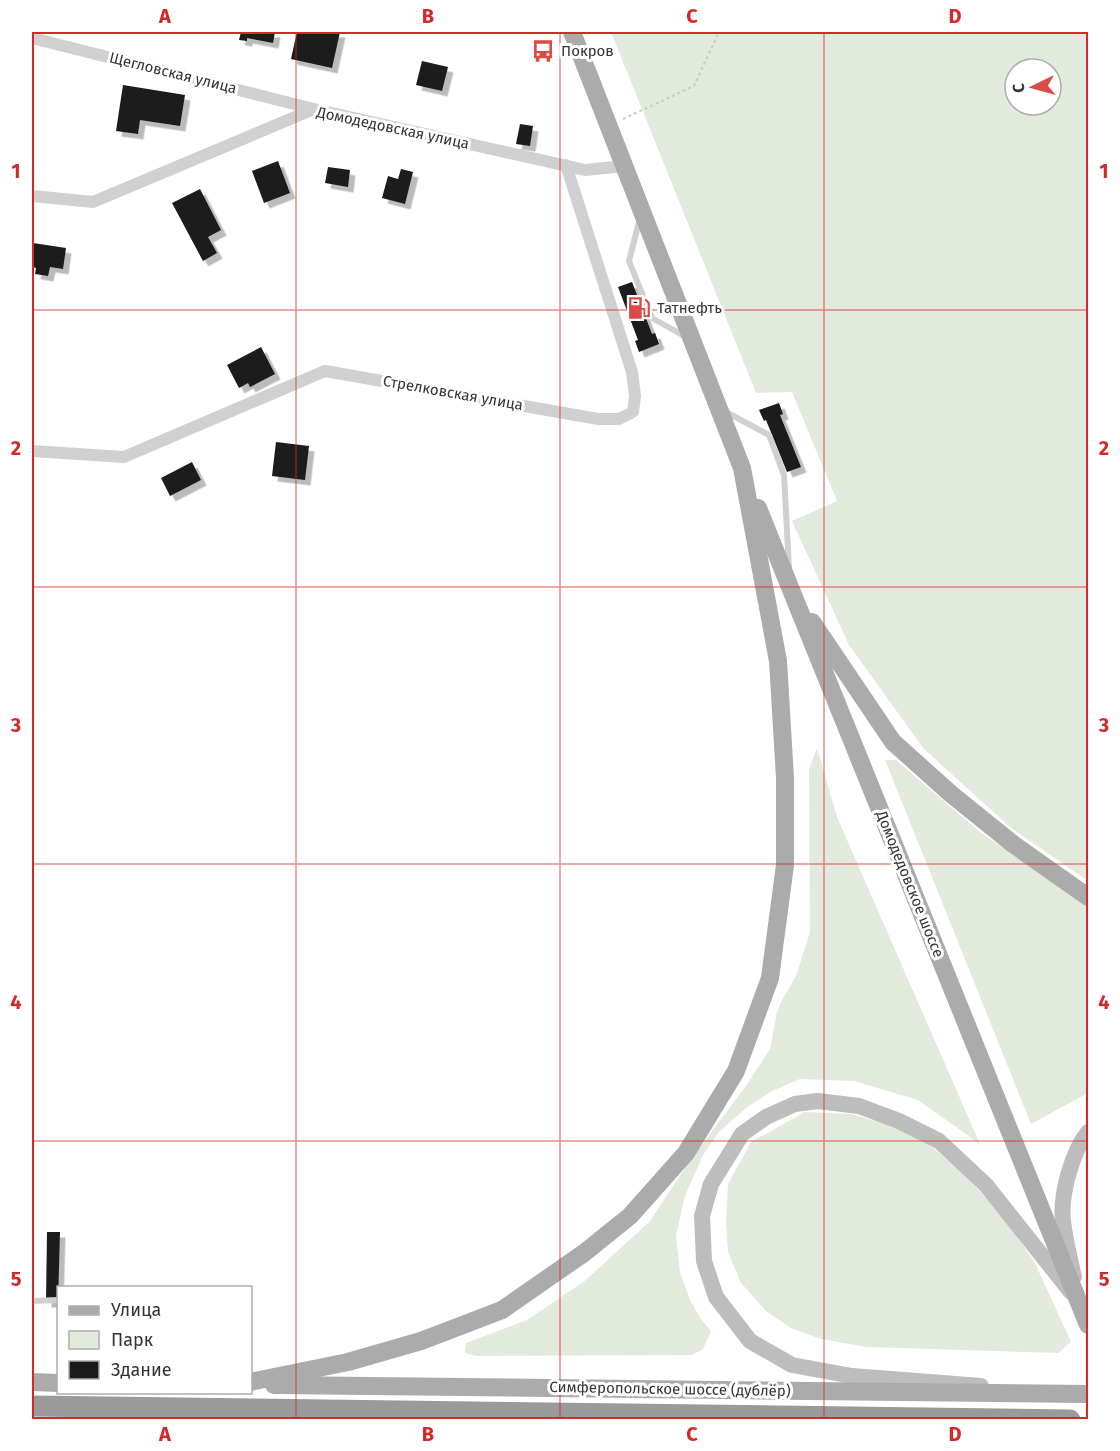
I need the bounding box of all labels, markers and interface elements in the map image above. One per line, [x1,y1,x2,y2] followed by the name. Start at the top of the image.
[158,4,172,28] text: A
[422,4,434,28] text: B
[686,4,698,28] text: C
[948,4,962,28] text: D
[530,38,556,64] bus stop icon: Покров
[561,42,614,60] place label: Покров
[108,48,238,98] street label: Щегловская улица
[1003,57,1063,117] north arrow
[1009,82,1028,94] text: С
[314,103,471,153] street label: Домодедовская улица
[11,159,21,183] text: 1
[1099,159,1109,183] text: 1
[626,295,652,321] fuel station icon: Татнефть
[657,299,722,317] place label: Татнефть
[382,372,524,414] street label: Стрелковская улица
[11,436,21,460] text: 2
[1099,436,1109,460] text: 2
[10,713,21,737] text: 3
[1098,713,1109,737] text: 3
[872,807,948,960] street label: Домодедовское шоссе
[10,990,22,1014] text: 4
[1098,990,1110,1014] text: 4
[11,1267,22,1291] text: 5
[1099,1267,1110,1291] text: 5
[57,1286,252,1394] legend
[111,1299,161,1321] text: Улица
[111,1329,154,1351] text: Парк
[111,1359,172,1381] text: Здание
[549,1378,791,1400] street label: Симферопольское шоссе (дублёр)
[158,1422,172,1446] text: A
[422,1422,434,1446] text: B
[686,1422,698,1446] text: C
[948,1422,962,1446] text: D

